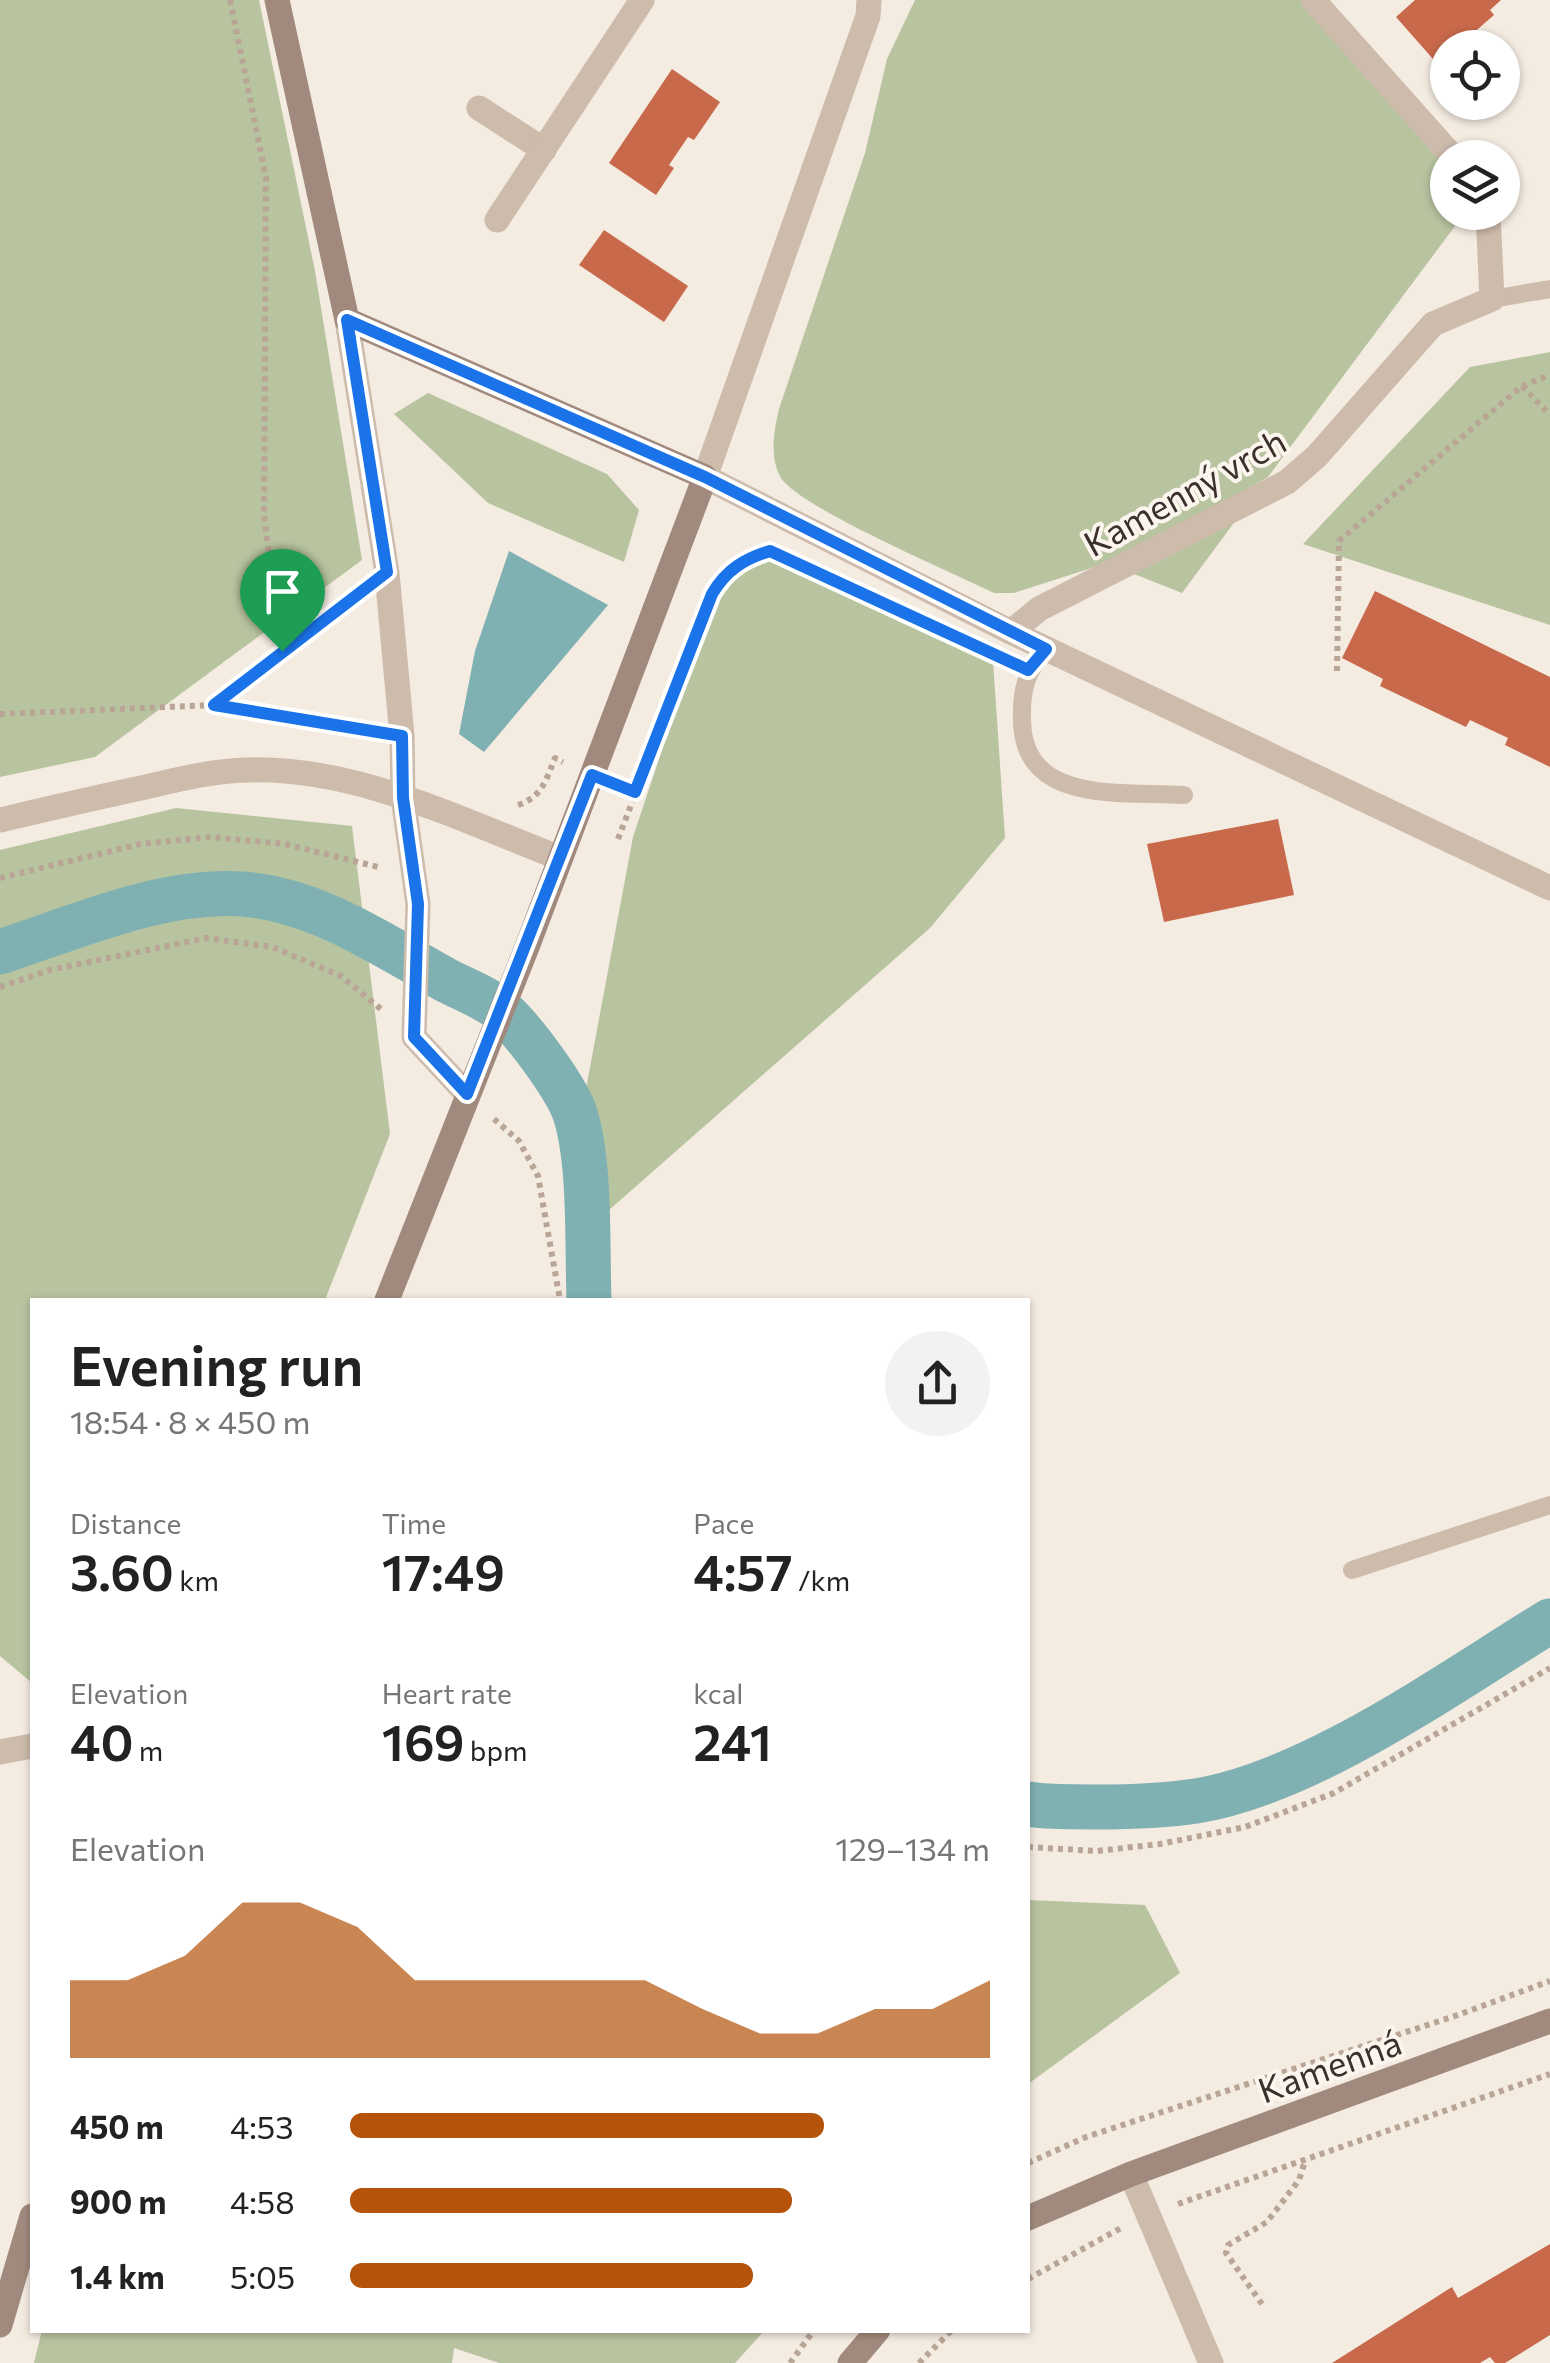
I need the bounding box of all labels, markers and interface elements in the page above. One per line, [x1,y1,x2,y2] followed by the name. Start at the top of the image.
[1430,30,1520,230] map controls
[1430,30,1520,120] button: locate
[1430,140,1520,230] button: layers
[1076,418,1292,564] street label: Kamenný vrch
[240,549,325,652] pin
[255,564,310,619] icon: arrive
[70,1330,363,1397] text: Evening run
[885,1331,990,1436] button: share
[70,1401,310,1441] text: 18:54 · 8 × 450 m
[70,1506,181,1540] text: Distance
[382,1506,446,1540] text: Time
[693,1506,754,1540] text: Pace
[70,1540,174,1601] text: 3.60
[382,1540,505,1601] text: 17:49
[693,1540,793,1601] text: 4:57
[174,1563,219,1597] text: km
[793,1563,850,1597] text: /km
[70,1676,188,1710] text: Elevation
[382,1676,512,1710] text: Heart rate
[693,1676,743,1710] text: kcal
[70,1710,133,1771] text: 40
[382,1710,464,1771] text: 169
[693,1710,772,1771] text: 241
[133,1733,163,1767] text: m
[464,1733,527,1767] text: bpm
[70,1828,205,1868] text: Elevation
[835,1828,990,1868] text: 129–134 m
[1252,2019,1406,2111] street label: Kamenná
[70,2106,164,2146] text: 450 m
[230,2106,293,2146] text: 4:53
[70,2181,166,2221] text: 900 m
[230,2181,295,2221] text: 4:58
[70,2256,165,2296] text: 1.4 km
[230,2256,295,2296] text: 5:05

